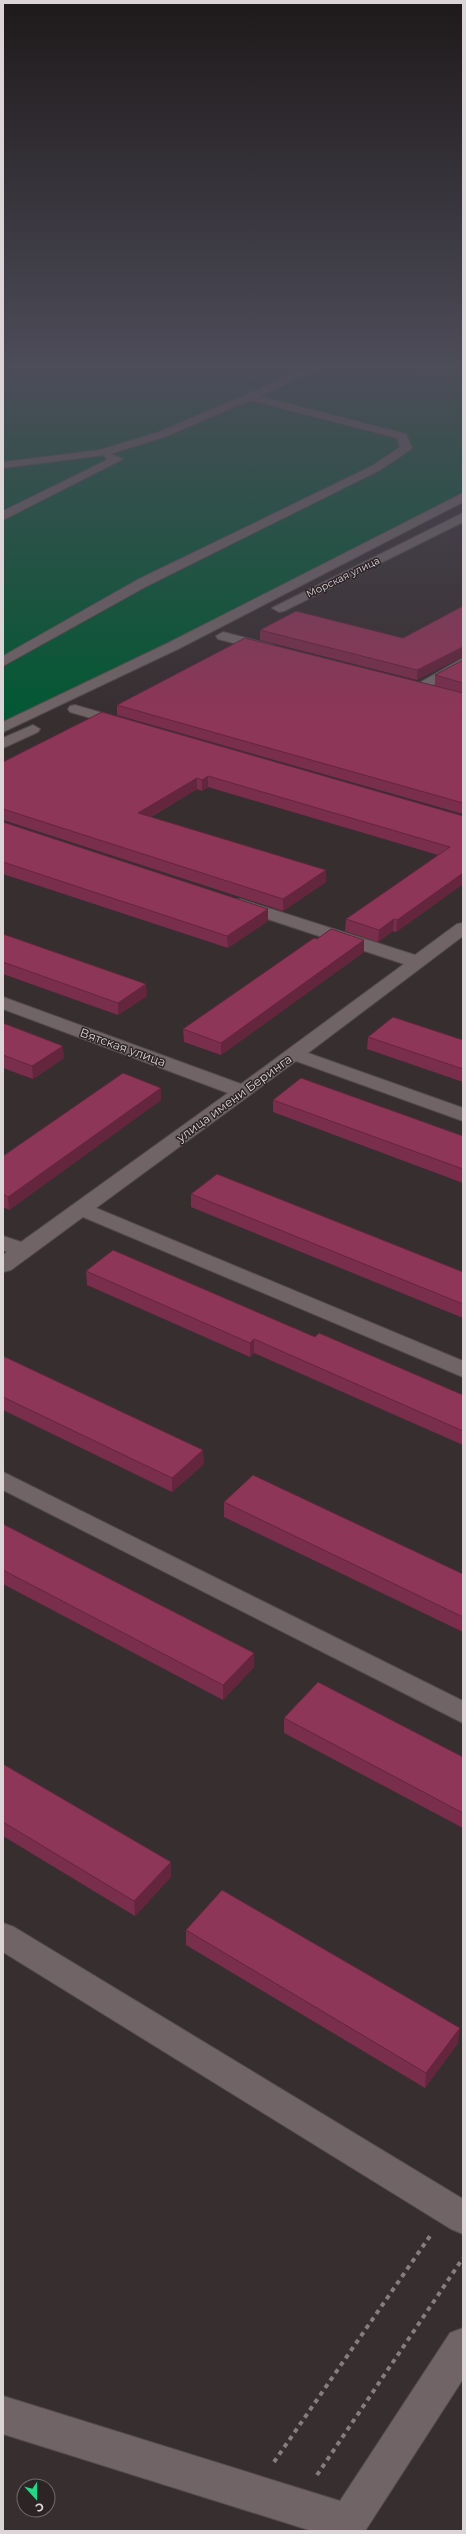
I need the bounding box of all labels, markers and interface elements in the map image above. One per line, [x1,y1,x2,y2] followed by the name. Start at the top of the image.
[304,554,382,600] street label: Морская улица
[78,1025,168,1069] street label: Вятская улица
[173,1051,295,1145] street label: улица имени Беринга
[16,2478,56,2518] north arrow
[33,2499,46,2515] text: С

